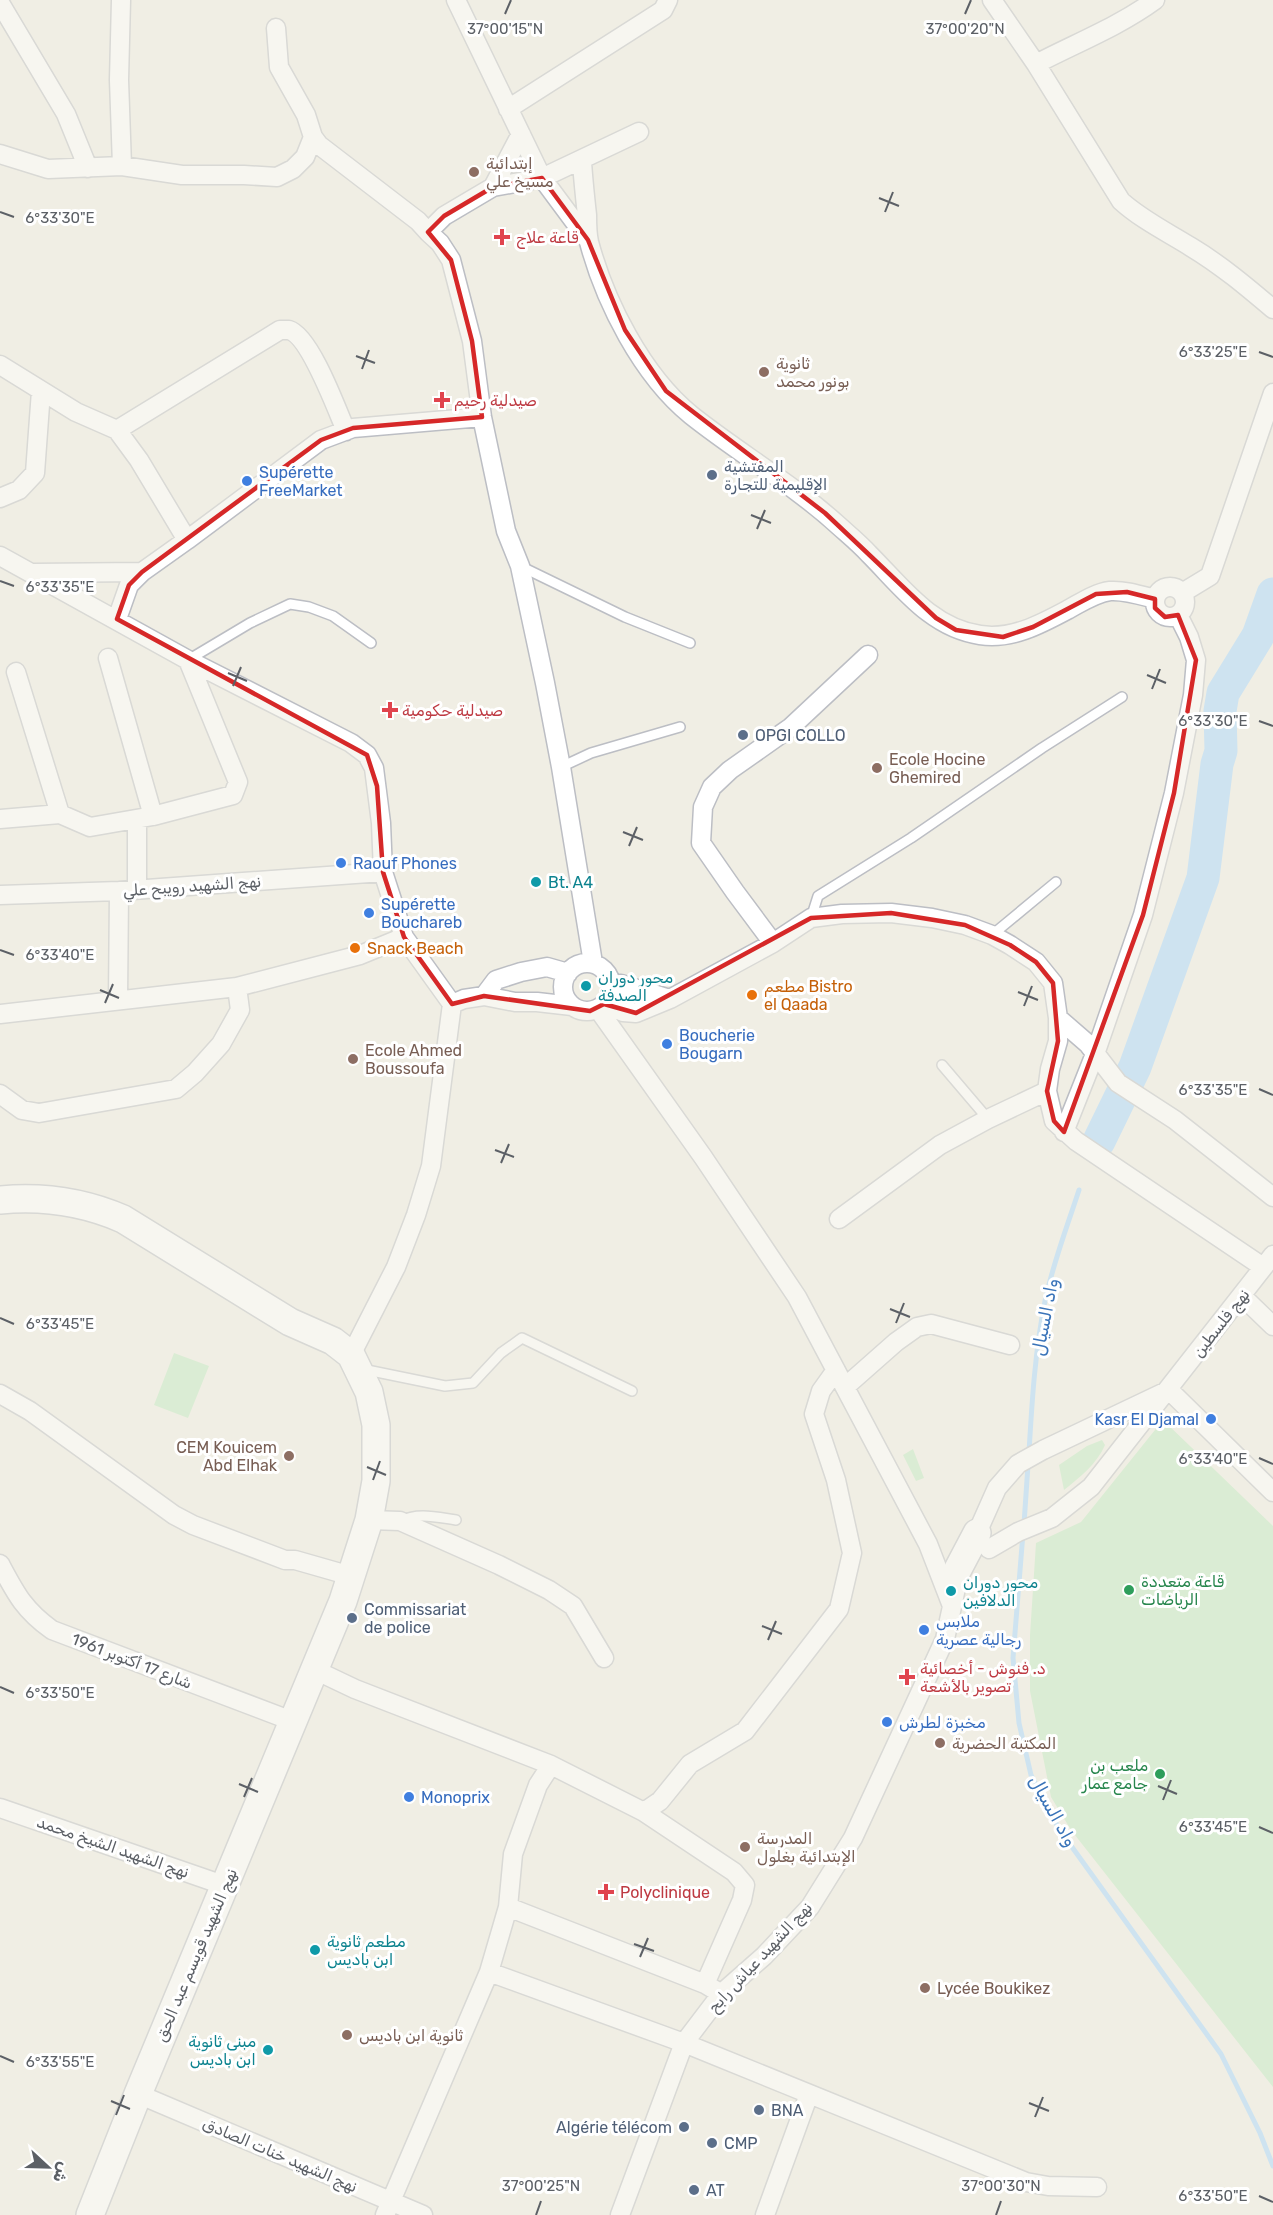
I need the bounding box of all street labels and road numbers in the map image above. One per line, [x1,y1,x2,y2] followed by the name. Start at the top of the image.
[122,872,262,903] street label: نهج الشهيد رويبح علي
[1188,1285,1255,1362] street label: نهج فلسطين
[68,1629,195,1695] street label: شارع 17 أكتوبر 1961
[34,1812,192,1884] street label: نهج الشهيد الشيخ محمد
[151,1865,243,2045] street label: نهج الشهيد قويسم عبد الحق
[704,1898,818,2018] street label: نهج الشهيد عياش رابح
[199,2114,360,2198] street label: نهج الشهيد خنات الصادق

